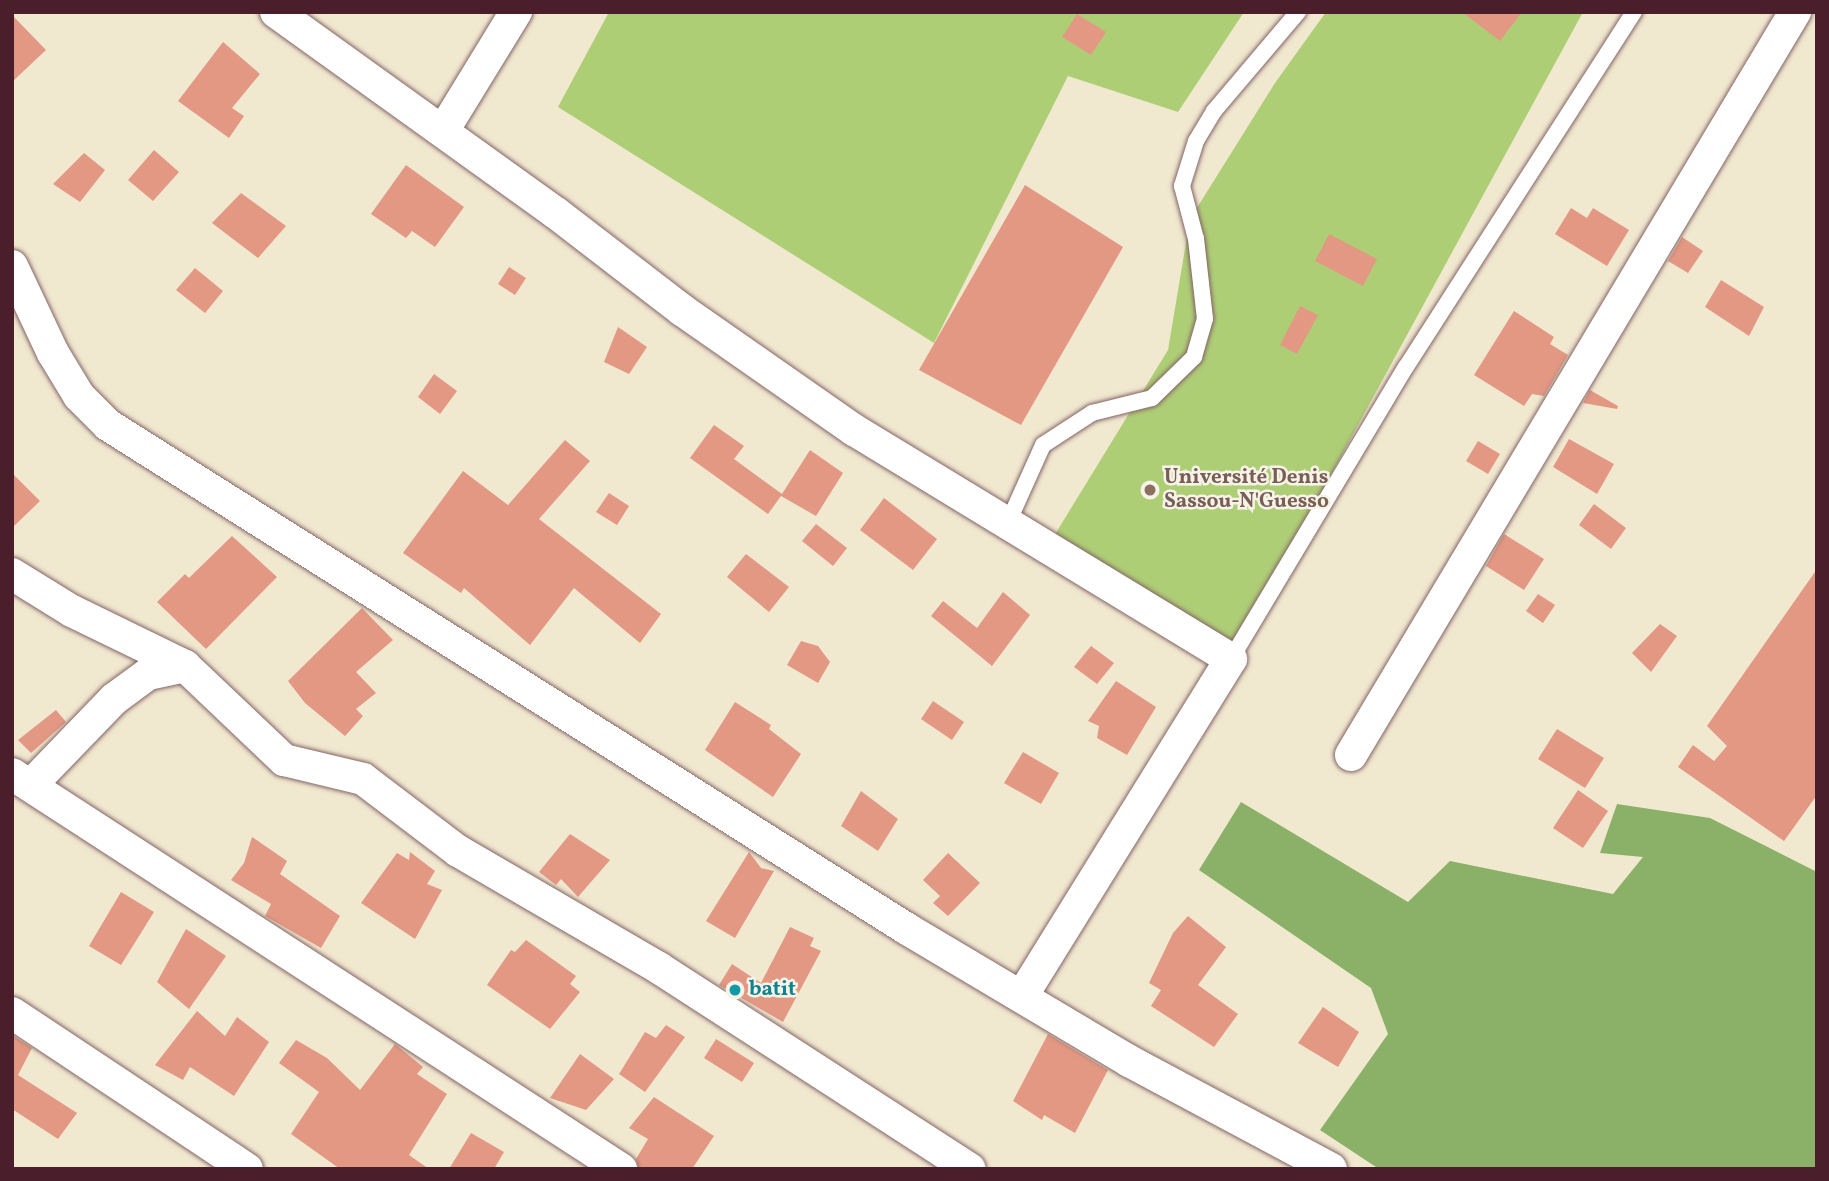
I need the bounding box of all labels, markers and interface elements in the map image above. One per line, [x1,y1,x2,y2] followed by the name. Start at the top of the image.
[1164,465,1329,515] place label: Université Denis Sassou-N'Guesso
[1142,482,1158,498] marker: Université Denis Sassou-N'Guesso
[749,977,796,1003] place label: batit
[727,982,743,998] marker: batit

